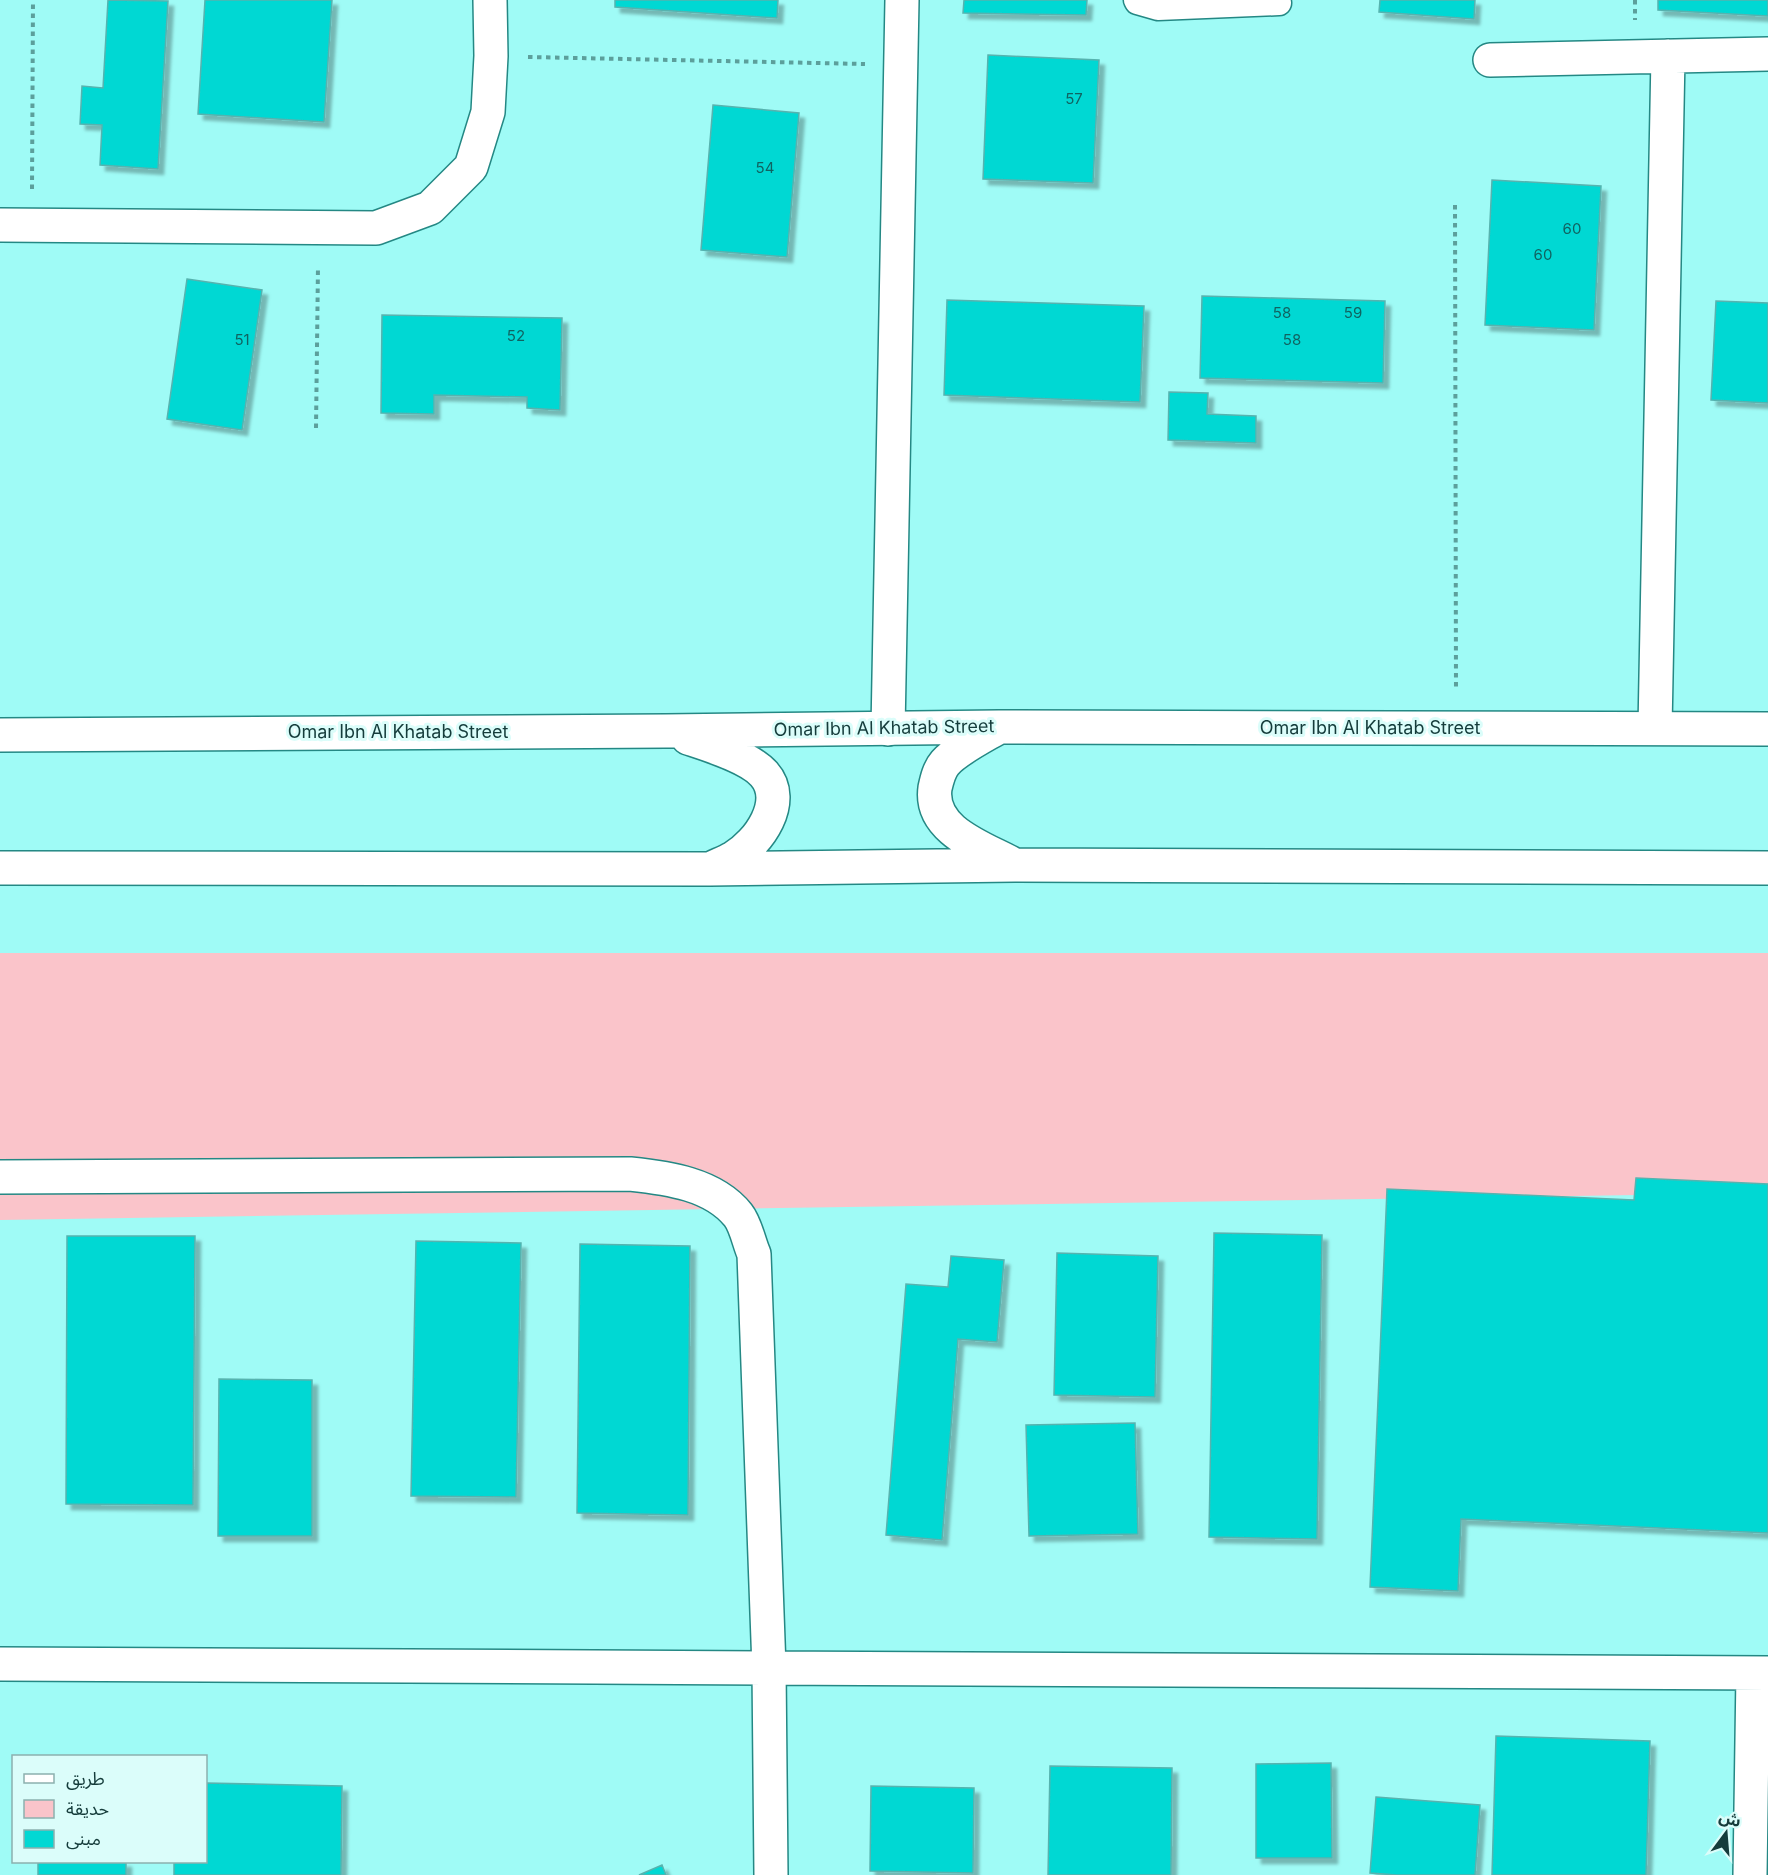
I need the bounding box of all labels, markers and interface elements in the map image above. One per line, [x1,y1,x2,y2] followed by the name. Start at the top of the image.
[1065,89,1083,108] house number: 57
[756,158,774,177] house number: 54
[1563,219,1581,238] house number: 60
[1534,245,1552,264] house number: 60
[1273,303,1291,322] house number: 58
[1344,303,1362,322] house number: 59
[507,326,525,345] house number: 52
[234,330,250,349] house number: 51
[1283,330,1301,349] house number: 58
[773,715,995,740] street label: Omar Ibn Al Khatab Street
[1260,717,1480,738] street label: Omar Ibn Al Khatab Street
[288,721,508,742] street label: Omar Ibn Al Khatab Street
[12,1755,207,1863] legend
[66,1768,105,1790] text: طريق
[66,1798,109,1819] text: حديقة
[1696,1803,1756,1863] north arrow
[1717,1806,1744,1831] text: ش
[66,1828,101,1850] text: مبنى

